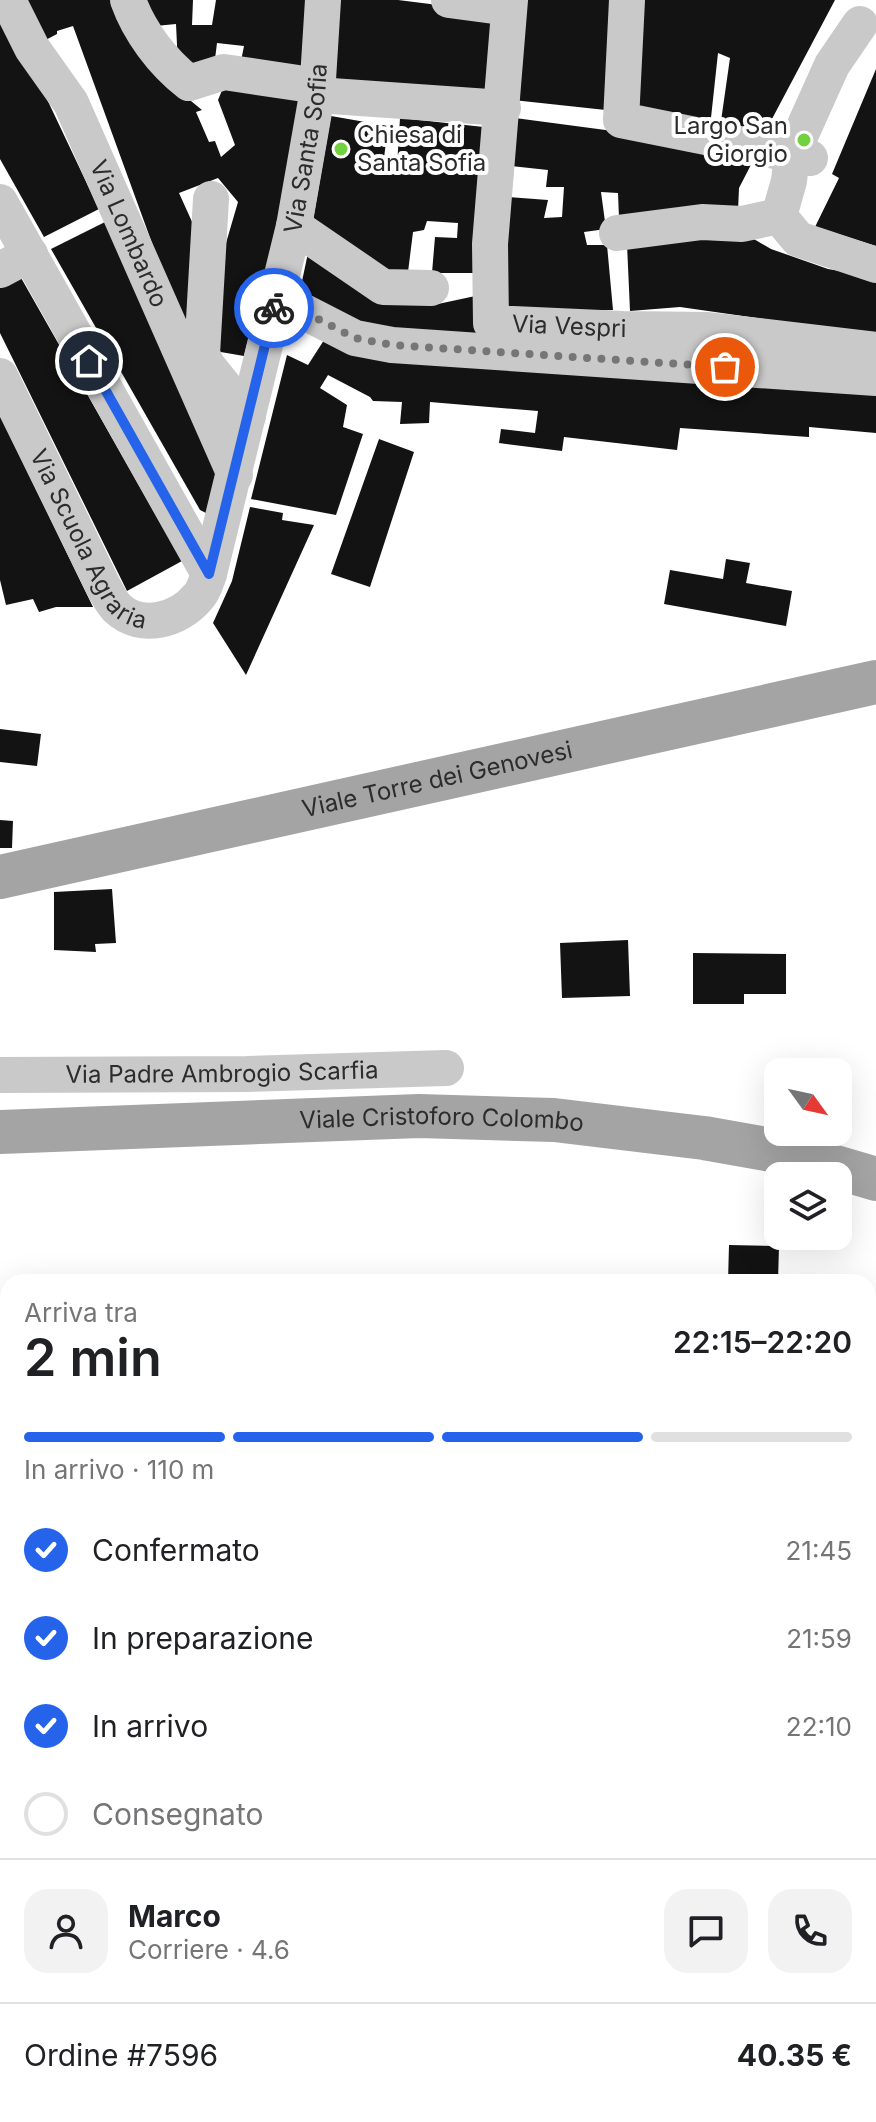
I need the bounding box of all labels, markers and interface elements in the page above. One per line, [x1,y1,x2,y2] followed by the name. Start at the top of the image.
[278,62,333,236] street label: Via Santa Sofia
[673,111,788,168] place label: Largo San Giorgio
[357,120,486,177] place label: Chiesa di Santa Sofia
[795,131,813,149] marker: Largo San Giorgio
[332,140,350,158] marker: Chiesa di Santa Sofia
[84,156,174,312] street label: Via Lombardo
[234,268,314,348] courier
[252,286,296,330] icon: bike
[511,309,626,343] street label: Via Vespri
[55,327,123,395] pin
[691,333,759,401] pin
[67,339,111,383] icon: home
[703,345,747,389] icon: bag
[24,444,149,635] street label: Via Scuola Agraria
[299,735,575,823] street label: Viale Torre dei Genovesi
[65,1055,379,1089] street label: Via Padre Ambrogio Scarfia
[764,1058,852,1146] north arrow
[764,1058,852,1250] map controls
[299,1101,585,1137] street label: Viale Cristoforo Colombo
[764,1162,852,1250] button: layers
[24,1297,138,1328] text: Arriva tra
[673,1324,852,1360] text: 22:15–22:20
[24,1326,162,1389] text: 2 min
[24,1454,214,1485] text: In arrivo · 110 m
[24,1528,68,1572] icon: check
[92,1532,260,1568] text: Confermato
[785,1535,852,1566] text: 21:45
[24,1616,68,1660] icon: check
[92,1620,314,1656] text: In preparazione
[786,1623,852,1654] text: 21:59
[24,1704,68,1748] icon: check
[92,1708,208,1744] text: In arrivo
[786,1711,852,1742] text: 22:10
[92,1796,263,1832] text: Consegnato
[24,1889,108,1973] button: person
[664,1889,748,1973] button: chat
[768,1889,852,1973] button: phone
[128,1898,221,1934] text: Marco
[128,1934,290,1965] text: Corriere · 4.6
[24,2037,218,2073] text: Ordine #7596
[737,2037,852,2073] text: 40.35 €

